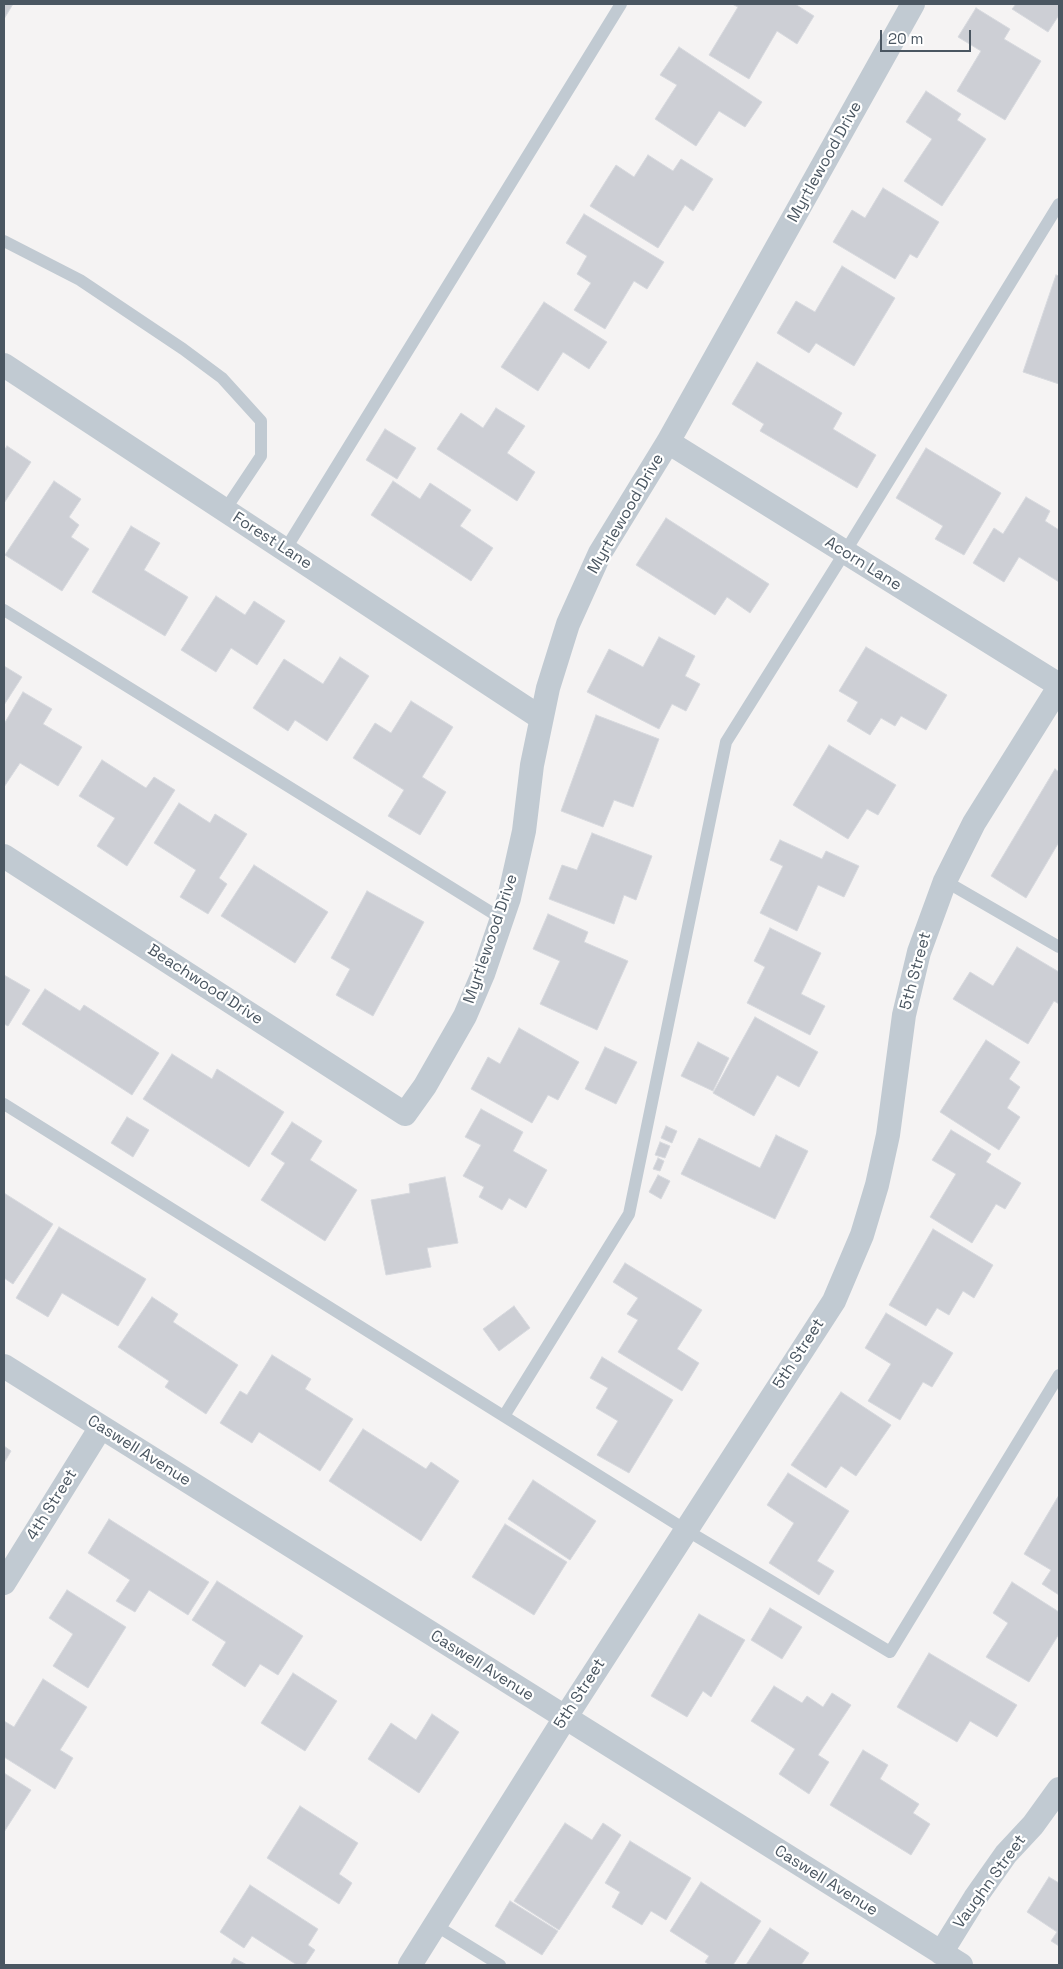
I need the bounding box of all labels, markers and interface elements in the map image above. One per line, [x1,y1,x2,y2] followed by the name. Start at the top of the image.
[883,20,974,52] scale bar
[888,29,923,48] text: 20 m
[784,98,866,226] street label: Myrtlewood Drive
[584,451,668,577] street label: Myrtlewood Drive
[229,508,315,574] street label: Forest Lane
[821,533,905,595] street label: Acorn Lane
[460,872,522,1006] street label: Myrtlewood Drive
[896,930,936,1012] street label: 5th Street
[144,941,266,1029] street label: Beachwood Drive
[769,1315,829,1393] street label: 5th Street
[84,1412,194,1490] street label: Caswell Avenue
[23,1466,81,1544] street label: 4th Street
[427,1627,537,1705] street label: Caswell Avenue
[550,1655,610,1733] street label: 5th Street
[950,1831,1030,1933] street label: Vaughn Street
[771,1842,881,1920] street label: Caswell Avenue

